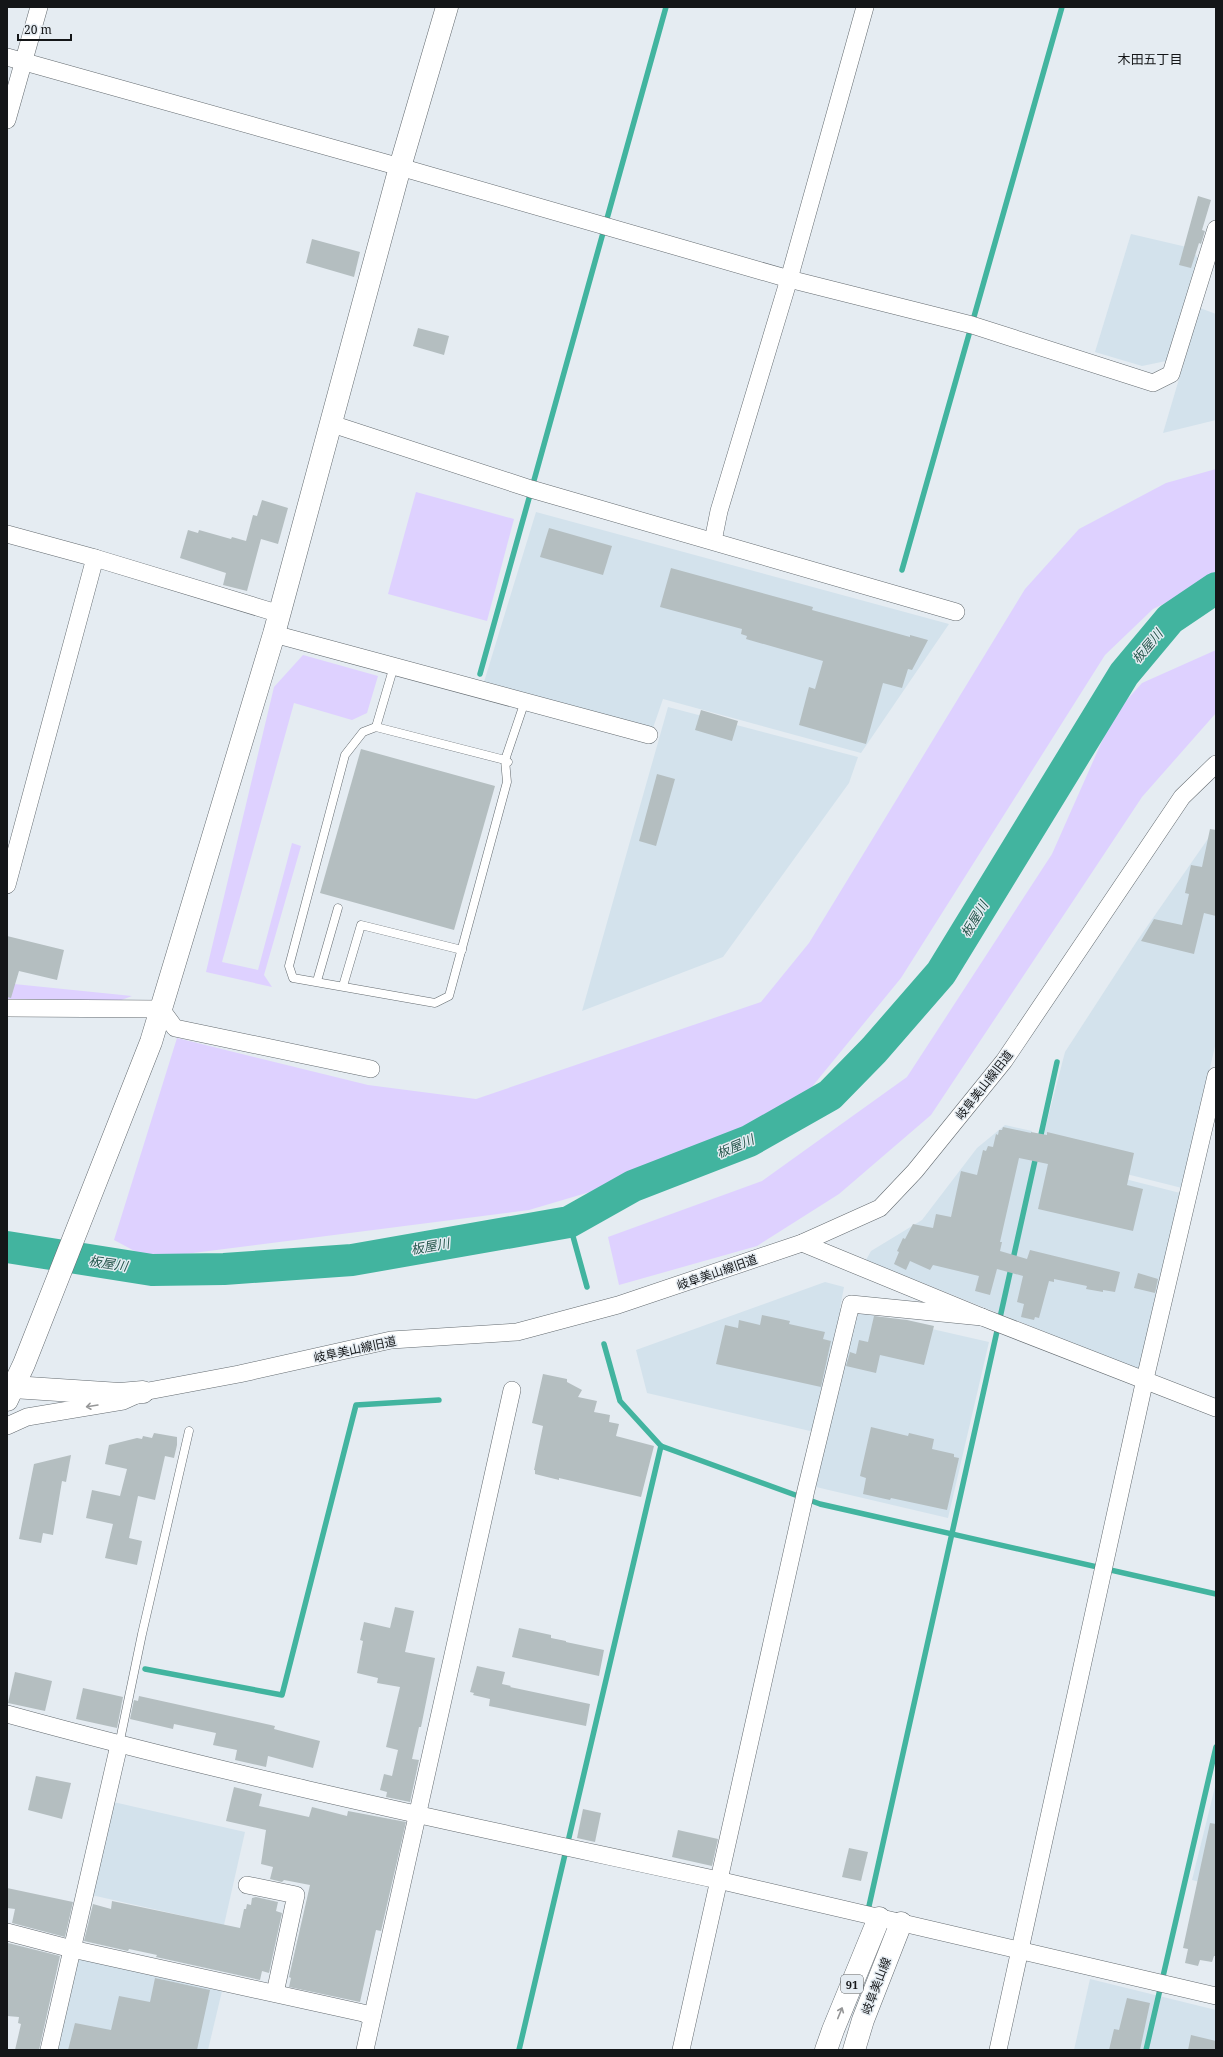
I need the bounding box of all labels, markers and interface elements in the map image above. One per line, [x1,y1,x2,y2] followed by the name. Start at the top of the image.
[18,16,71,42] scale bar
[24,21,52,38] text: 20 m
[1117,50,1183,68] district label: 木田五丁目
[1128,624,1168,667] water label: 板屋川
[956,896,993,940] water label: 板屋川
[951,1047,1017,1123] street label: 岐阜美山線旧道
[714,1129,758,1162] water label: 板屋川
[409,1233,453,1258] water label: 板屋川
[675,1250,759,1294] street label: 岐阜美山線旧道
[87,1251,131,1275] water label: 板屋川
[312,1332,398,1366] street label: 岐阜美山線旧道
[86,1403,99,1411] one-way arrow
[857,1955,895,2017] street label: 岐阜美山線
[841,1975,863,1993] road number: 91
[836,2008,844,2020] one-way arrow

